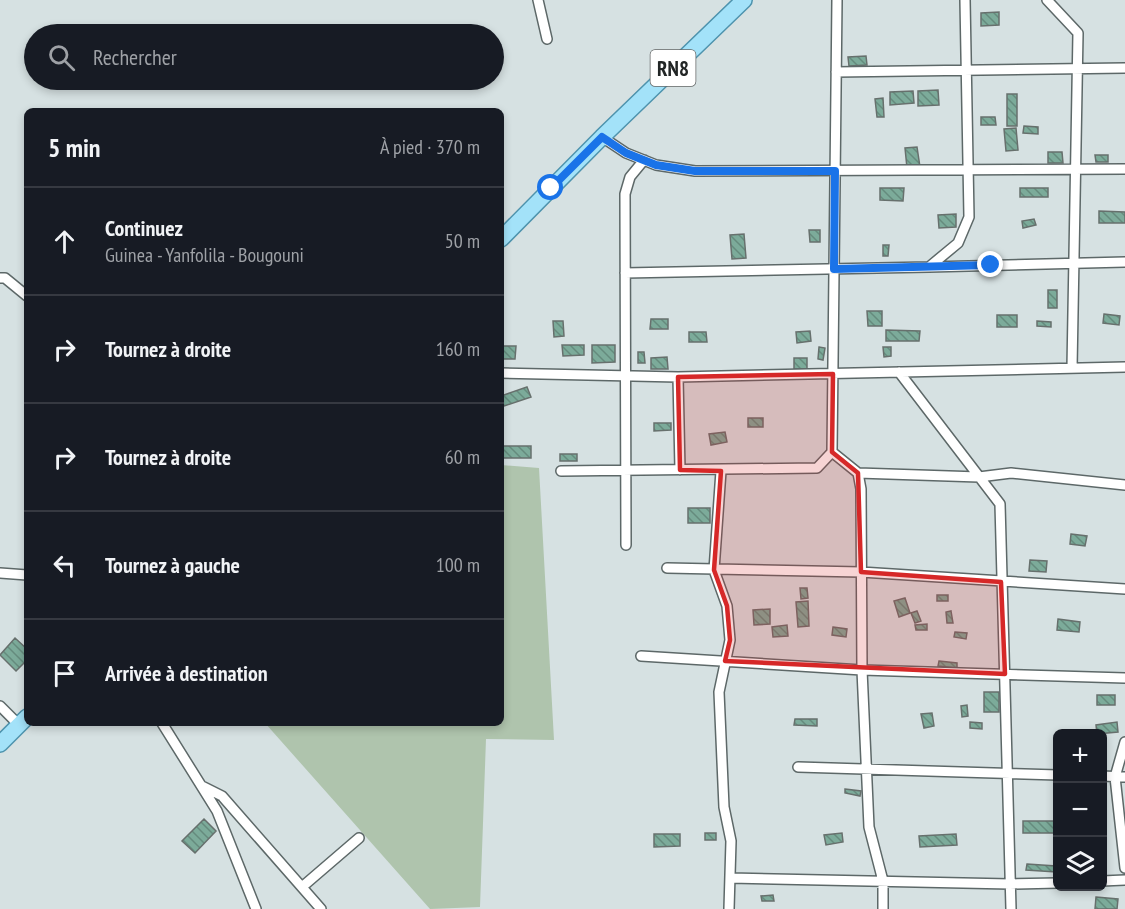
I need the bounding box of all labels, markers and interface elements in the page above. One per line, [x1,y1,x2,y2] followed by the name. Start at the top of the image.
[24,24,504,90] search box
[45,41,78,74] icon: search
[93,43,177,71] text: Rechercher
[650,50,696,86] road number: RN8
[48,131,101,164] text: 5 min
[380,134,480,160] text: À pied · 370 m
[537,174,563,200] route start
[105,214,183,242] text: Continuez
[48,225,81,258] icon: ahead
[445,228,480,254] text: 50 m
[105,242,304,268] text: Guinea - Yanfolila - Bougouni
[977,251,1003,277] route end
[48,333,81,366] icon: right
[105,335,231,363] text: Tournez à droite
[436,336,480,362] text: 160 m
[48,441,81,474] icon: right
[105,443,231,471] text: Tournez à droite
[445,444,480,470] text: 60 m
[48,549,81,582] icon: left
[105,551,240,579] text: Tournez à gauche
[436,552,480,578] text: 100 m
[48,657,81,690] icon: arrive
[105,659,268,687] text: Arrivée à destination
[1053,729,1107,891] map controls
[1053,729,1107,783] button: +
[1053,783,1107,837] button: −
[1053,837,1107,891] button: layers

